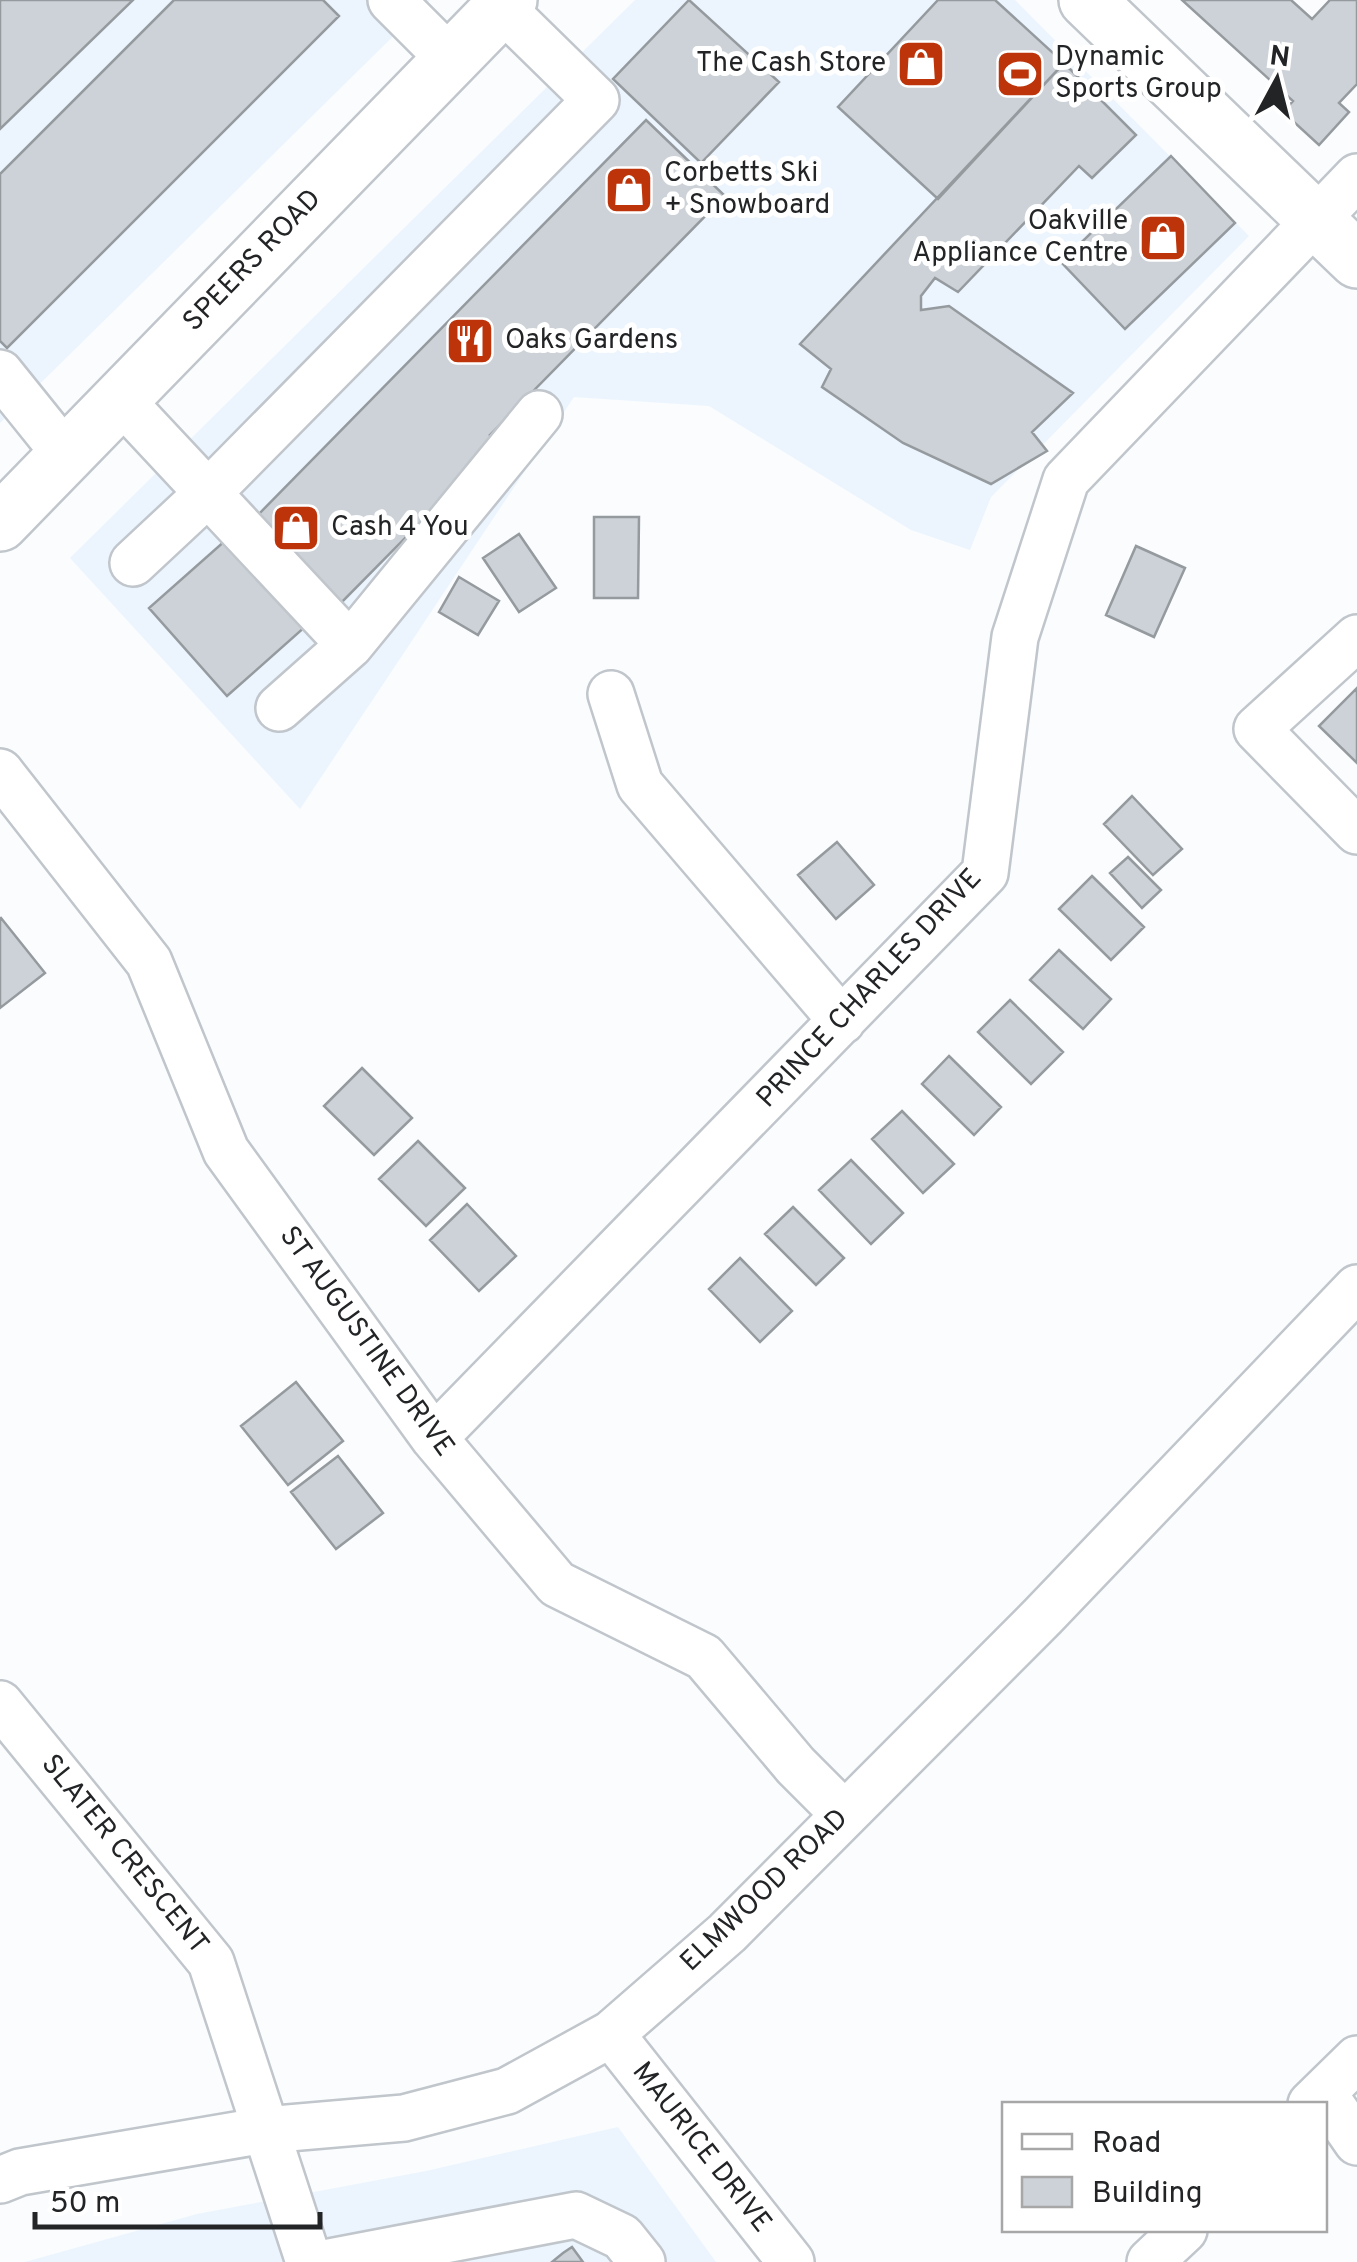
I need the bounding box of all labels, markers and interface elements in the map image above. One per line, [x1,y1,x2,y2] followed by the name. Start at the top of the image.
[1227,30,1327,130] north arrow
[895,38,947,90] shop icon: The Cash Store
[1268,39,1292,77] text: N
[1055,40,1222,108] place label: Dynamic Sports Group
[696,46,886,82] place label: The Cash Store
[994,48,1046,100] sports icon: Dynamic Sports Group
[664,156,830,224] place label: Corbetts Ski + Snowboard
[603,164,655,216] shop icon: Corbetts Ski + Snowboard
[176,182,330,340] street label: SPEERS ROAD
[912,204,1128,272] place label: Oakville Appliance Centre
[1137,212,1189,264] shop icon: Oakville Appliance Centre
[444,315,496,367] restaurant icon: Oaks Gardens
[505,323,678,359] place label: Oaks Gardens
[270,502,322,554] shop icon: Cash 4 You
[331,510,469,546] place label: Cash 4 You
[750,862,990,1116] street label: PRINCE CHARLES DRIVE
[270,1220,462,1464] street label: ST AUGUSTINE DRIVE
[32,1748,216,1962] street label: SLATER CRESCENT
[673,1802,857,1980] street label: ELMWOOD ROAD
[623,2055,779,2241] street label: MAURICE DRIVE
[1002,2102,1327,2232] legend
[1092,2126,1161,2163] text: Road
[35,2167,320,2229] scale bar
[1092,2176,1203,2213] text: Building
[50,2186,120,2223] text: 50 m

